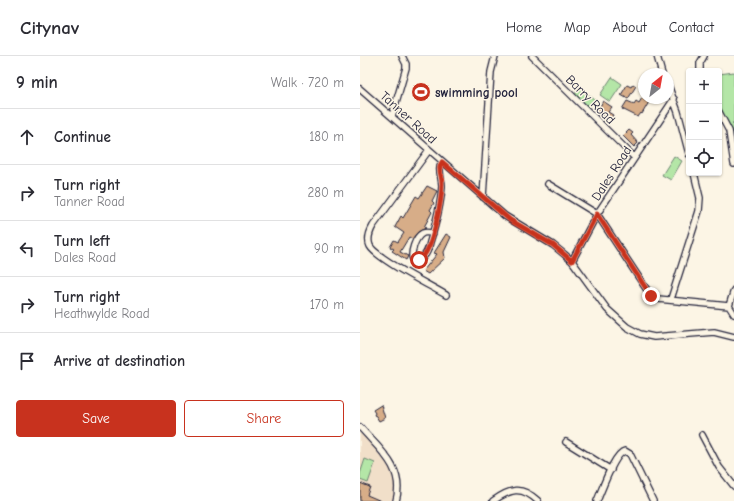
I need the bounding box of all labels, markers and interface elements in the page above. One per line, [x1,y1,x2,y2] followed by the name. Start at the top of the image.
[20,17,79,39] text: Citynav
[506,19,542,36] text: Home
[564,19,590,36] text: Map
[612,19,647,36] text: About
[669,19,714,36] text: Contact
[638,68,674,104] north arrow
[686,68,722,176] map controls
[686,68,722,104] button: +
[563,72,618,127] street label: Barry Road
[16,73,58,92] text: 9 min
[271,75,344,90] text: Walk · 720 m
[410,81,432,103] sports icon: swimming pool
[435,85,518,100] place label: swimming pool
[377,88,440,147] street label: Tanner Road
[686,104,722,140] button: −
[16,126,38,148] icon: ahead
[54,128,111,146] text: Continue
[309,129,344,144] text: 180 m
[686,140,722,176] button: locate
[588,143,635,203] street label: Dales Road
[54,176,120,194] text: Turn right
[16,182,38,204] icon: right
[307,185,344,200] text: 280 m
[54,194,125,209] text: Tanner Road
[54,232,110,250] text: Turn left
[16,238,38,260] icon: left
[314,241,344,256] text: 90 m
[54,250,116,265] text: Dales Road
[410,251,428,269] route start
[642,287,660,305] route end
[54,288,120,306] text: Turn right
[16,294,38,316] icon: right
[310,297,344,312] text: 170 m
[54,306,150,321] text: Heathwylde Road
[16,350,38,372] icon: arrive
[54,352,185,370] text: Arrive at destination
[16,400,176,437] button: Save
[184,400,344,437] button: Share

